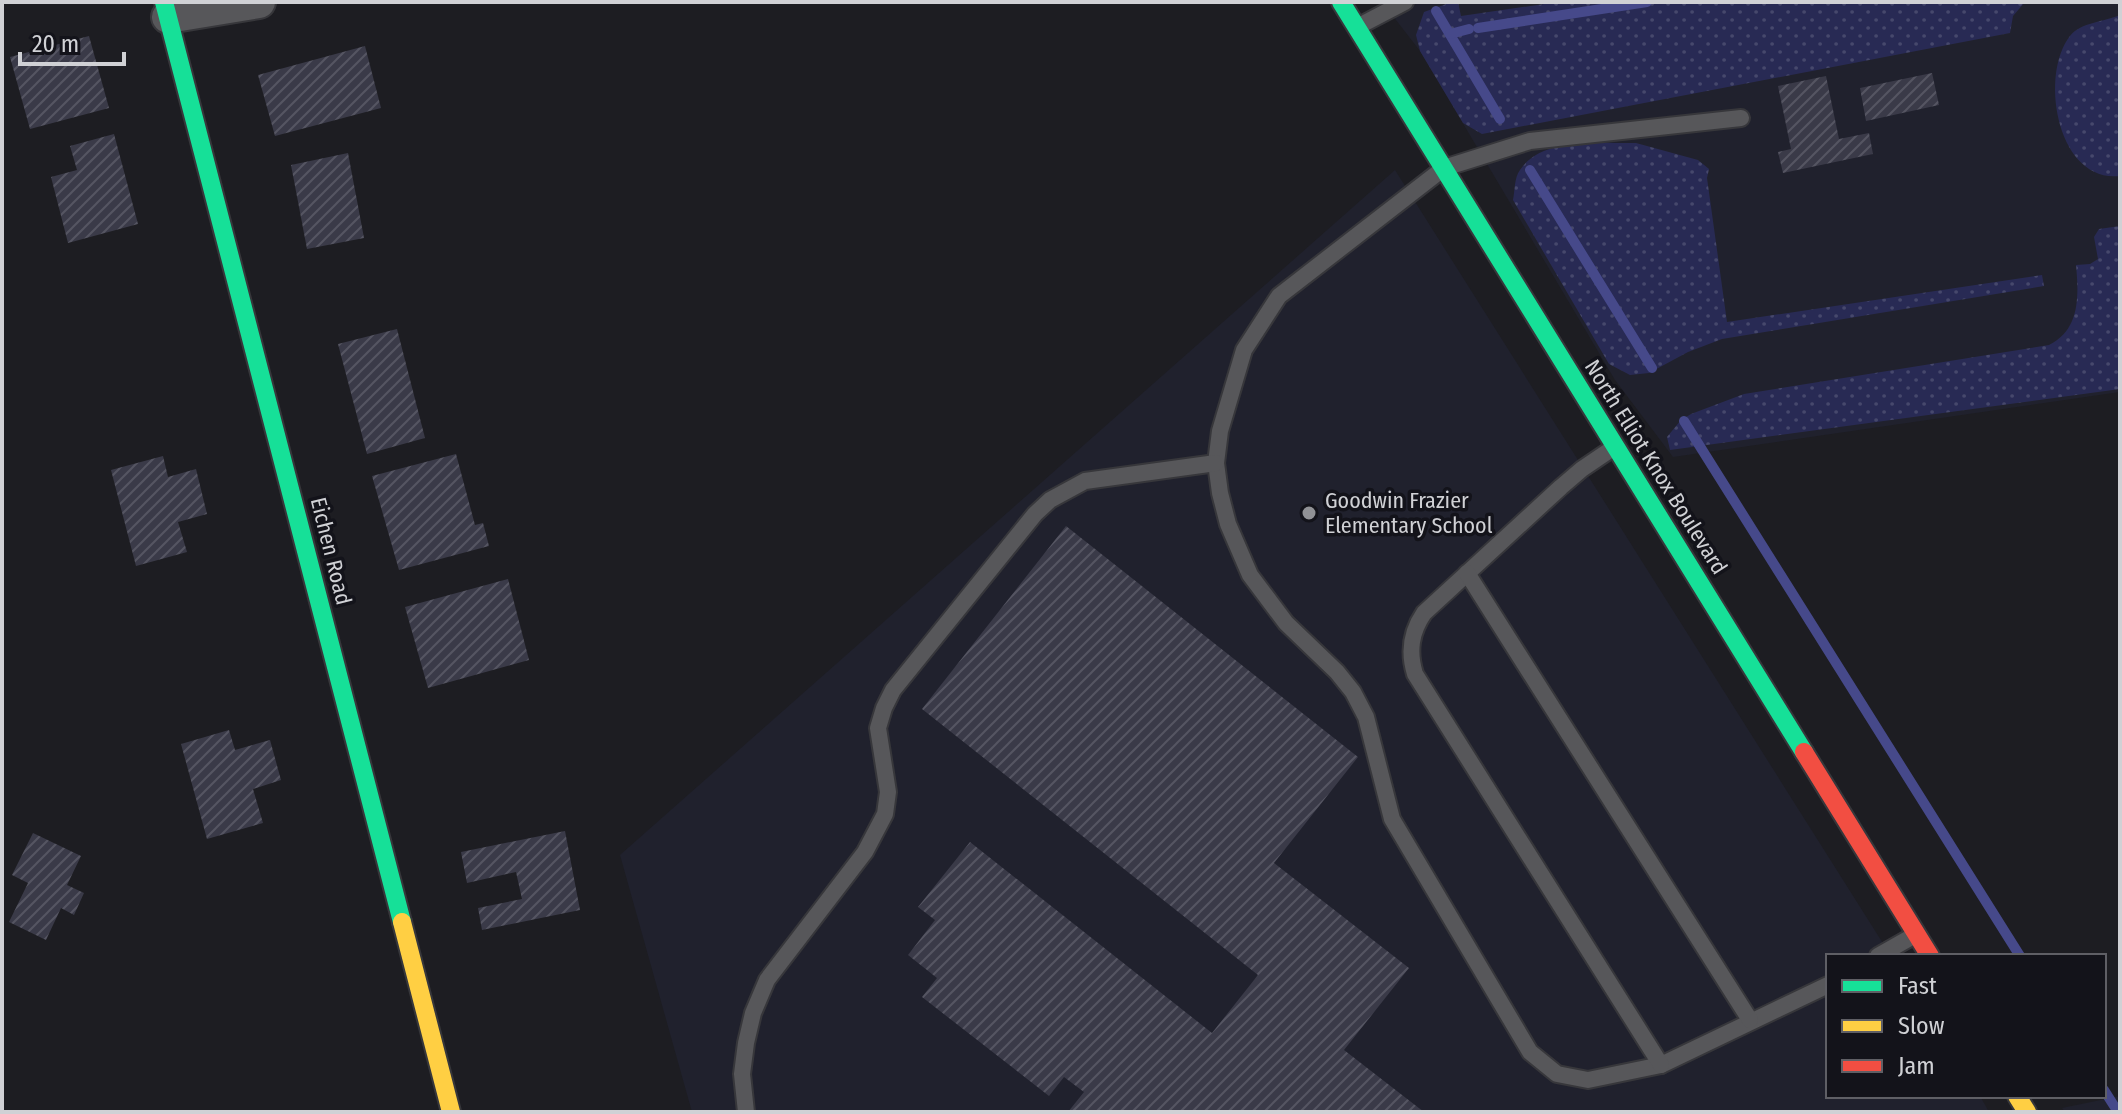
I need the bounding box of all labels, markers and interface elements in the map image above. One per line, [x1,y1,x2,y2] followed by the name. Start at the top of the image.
[20,16,124,66] scale bar
[32,30,79,58] text: 20 m
[1579,355,1733,579] street label: North Elliot Knox Boulevard
[1325,487,1493,539] place label: Goodwin Frazier Elementary School
[305,494,357,608] street label: Eichen Road
[1300,504,1318,522] marker: Goodwin Frazier Elementary School
[1826,954,2106,1098] legend
[1898,972,1937,1000] text: Fast
[1898,1012,1945,1040] text: Slow
[1898,1052,1935,1080] text: Jam

